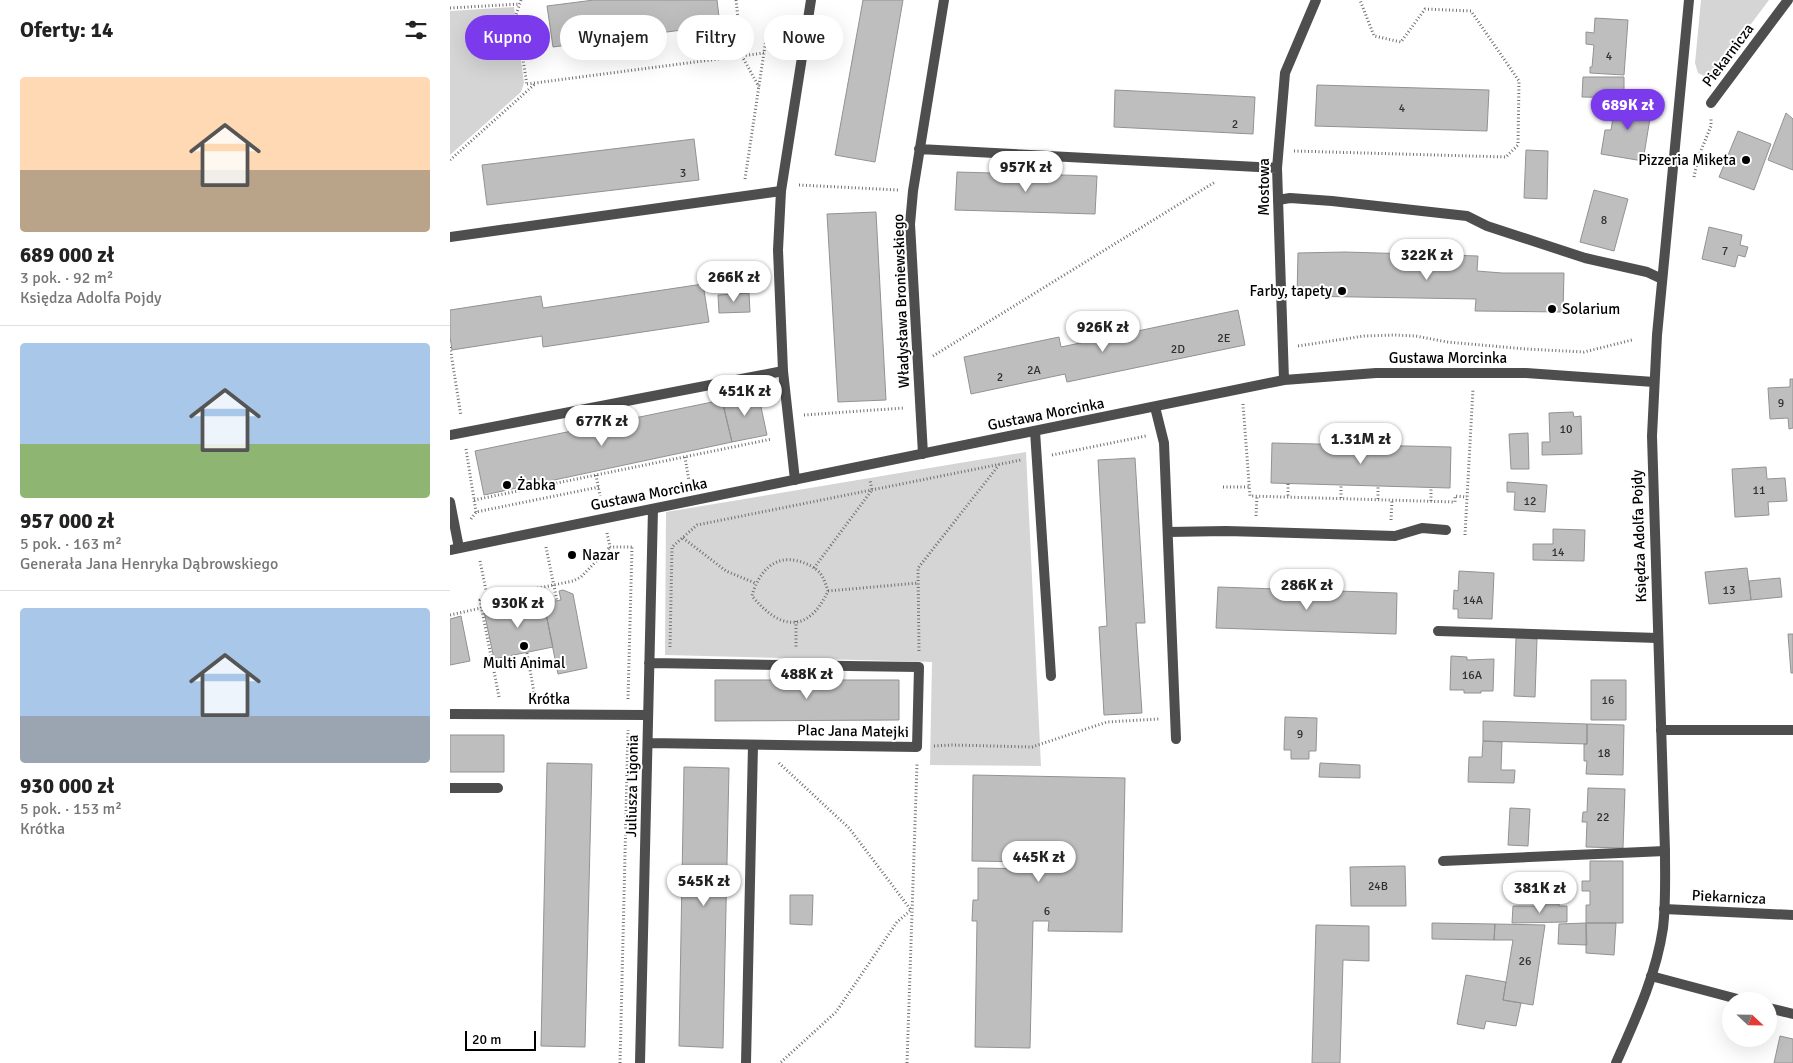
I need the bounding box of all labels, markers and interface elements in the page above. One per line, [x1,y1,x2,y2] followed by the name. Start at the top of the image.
[465,15,550,60] chip: Kupno
[560,15,667,60] chip: Wynajem
[677,15,754,60] chip: Filtry
[764,15,843,60] chip: Nowe
[402,16,430,44] icon: filters
[20,17,113,43] text: Oferty: 14
[1698,20,1758,90] street label: Piekarnicza
[1606,49,1613,64] house number: 4
[1582,88,1674,131] pin: 689K zł
[1602,95,1654,115] text: 689K zł
[1399,101,1406,116] house number: 4
[180,110,270,200] icon: home
[1232,117,1238,132] house number: 2
[980,150,1072,193] pin: 957K zł
[1638,151,1736,169] place label: Pizzeria Miketa
[1740,154,1752,166] marker: Pizzeria Miketa
[1000,157,1052,177] text: 957K zł
[1255,158,1273,216] street label: Mostowa
[680,166,686,181] house number: 3
[889,213,913,388] street label: Władysława Broniewskiego
[1601,213,1607,228] house number: 8
[1381,238,1473,281] pin: 322K zł
[20,242,114,268] text: 689 000 zł
[1722,244,1728,259] house number: 7
[1401,245,1453,265] text: 322K zł
[688,260,780,303] pin: 266K zł
[708,267,760,287] text: 266K zł
[20,268,113,288] text: 3 pok. · 92 m²
[1249,282,1332,300] place label: Farby, tapety
[1336,285,1348,297] marker: Farby, tapety
[20,288,162,308] text: Księdza Adolfa Pojdy
[1562,300,1620,318] place label: Solarium
[1546,303,1558,315] marker: Solarium
[1057,310,1149,353] pin: 926K zł
[1077,317,1129,337] text: 926K zł
[1217,331,1231,346] house number: 2E
[1171,342,1185,357] house number: 2D
[1389,349,1507,367] street label: Gustawa Morcinka
[1027,363,1042,378] house number: 2A
[997,370,1003,385] house number: 2
[699,374,791,417] pin: 451K zł
[180,375,270,465] icon: home
[719,381,771,401] text: 451K zł
[986,394,1106,434] street label: Gustawa Morcinka
[1778,396,1784,411] house number: 9
[556,404,648,447] pin: 677K zł
[576,411,628,431] text: 677K zł
[1309,422,1413,465] pin: 1.31M zł
[1560,422,1572,437] house number: 10
[1331,429,1391,449] text: 1.31M zł
[1628,469,1650,603] street label: Księdza Adolfa Pojdy
[589,474,709,514] street label: Gustawa Morcinka
[517,476,556,494] place label: Żabka
[501,479,513,491] marker: Żabka
[1753,483,1765,498] house number: 11
[1524,494,1536,509] house number: 12
[20,508,114,534] text: 957 000 zł
[20,534,122,554] text: 5 pok. · 163 m²
[1552,545,1565,560] house number: 14
[582,546,620,564] place label: Nazar
[566,549,578,561] marker: Nazar
[20,554,278,574] text: Generała Jana Henryka Dąbrowskiego
[1261,568,1353,611] pin: 286K zł
[1281,575,1333,595] text: 286K zł
[1723,583,1735,598] house number: 13
[472,586,564,629] pin: 930K zł
[492,593,544,613] text: 930K zł
[1463,593,1484,608] house number: 14A
[180,640,270,730] icon: home
[518,640,530,652] marker: Multi Animal
[483,654,565,672] place label: Multi Animal
[761,658,853,700] pin: 488K zł
[781,664,833,684] text: 488K zł
[1462,668,1483,683] house number: 16A
[528,690,570,708] street label: Krótka
[1602,693,1614,708] house number: 16
[797,721,909,741] street label: Plac Jana Matejki
[1297,727,1303,742] house number: 9
[622,734,642,838] street label: Juliusza Ligonia
[1598,746,1610,761] house number: 18
[20,773,114,799] text: 930 000 zł
[20,799,122,819] text: 5 pok. · 153 m²
[1597,810,1609,825] house number: 22
[20,819,65,839] text: Krótka
[993,840,1085,883] pin: 445K zł
[1013,847,1065,867] text: 445K zł
[658,864,750,907] pin: 545K zł
[678,871,730,891] text: 545K zł
[1494,872,1586,914] pin: 381K zł
[1514,878,1566,898] text: 381K zł
[1368,879,1388,894] house number: 24B
[1691,886,1767,908] street label: Piekarnicza
[1044,904,1050,919] house number: 6
[1519,954,1531,969] house number: 26
[1722,992,1778,1048] north arrow
[1722,992,1777,1047] map controls
[465,1028,536,1051] scale bar
[472,1031,501,1048] text: 20 m

